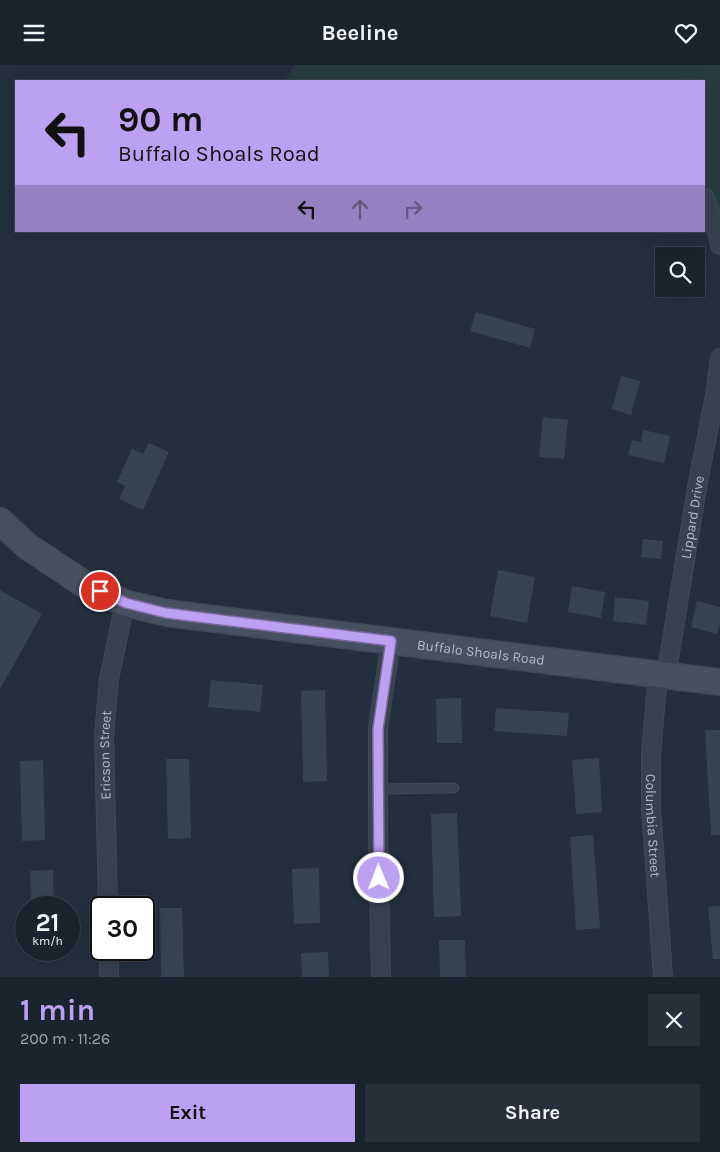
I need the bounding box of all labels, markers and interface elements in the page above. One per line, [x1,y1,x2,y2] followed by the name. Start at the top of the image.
[20,19,48,47] icon: menu
[672,19,700,47] icon: heart
[322,20,398,46] text: Beeline
[118,99,204,140] text: 90 m
[35,100,100,165] icon: left
[118,141,320,167] text: Buffalo Shoals Road
[293,195,321,223] icon: left
[346,195,374,223] icon: ahead
[399,195,427,223] icon: right
[655,247,705,297] map controls
[655,247,705,297] button: search
[677,474,708,560] street label: Lippard Drive
[79,570,121,612] pin
[86,577,114,605] icon: arrive
[416,636,546,669] street label: Buffalo Shoals Road
[96,710,115,800] street label: Ericson Street
[642,774,664,878] street label: Columbia Street
[352,851,404,903] position arrow
[90,896,155,961] speed limit sign: 30
[35,908,60,937] text: 21
[32,934,63,948] text: km/h
[20,992,95,1028] text: 1 min
[648,994,700,1046] button: close
[20,1029,110,1048] text: 200 m · 11:26
[20,1084,355,1142] button: Exit
[365,1084,700,1142] button: Share

